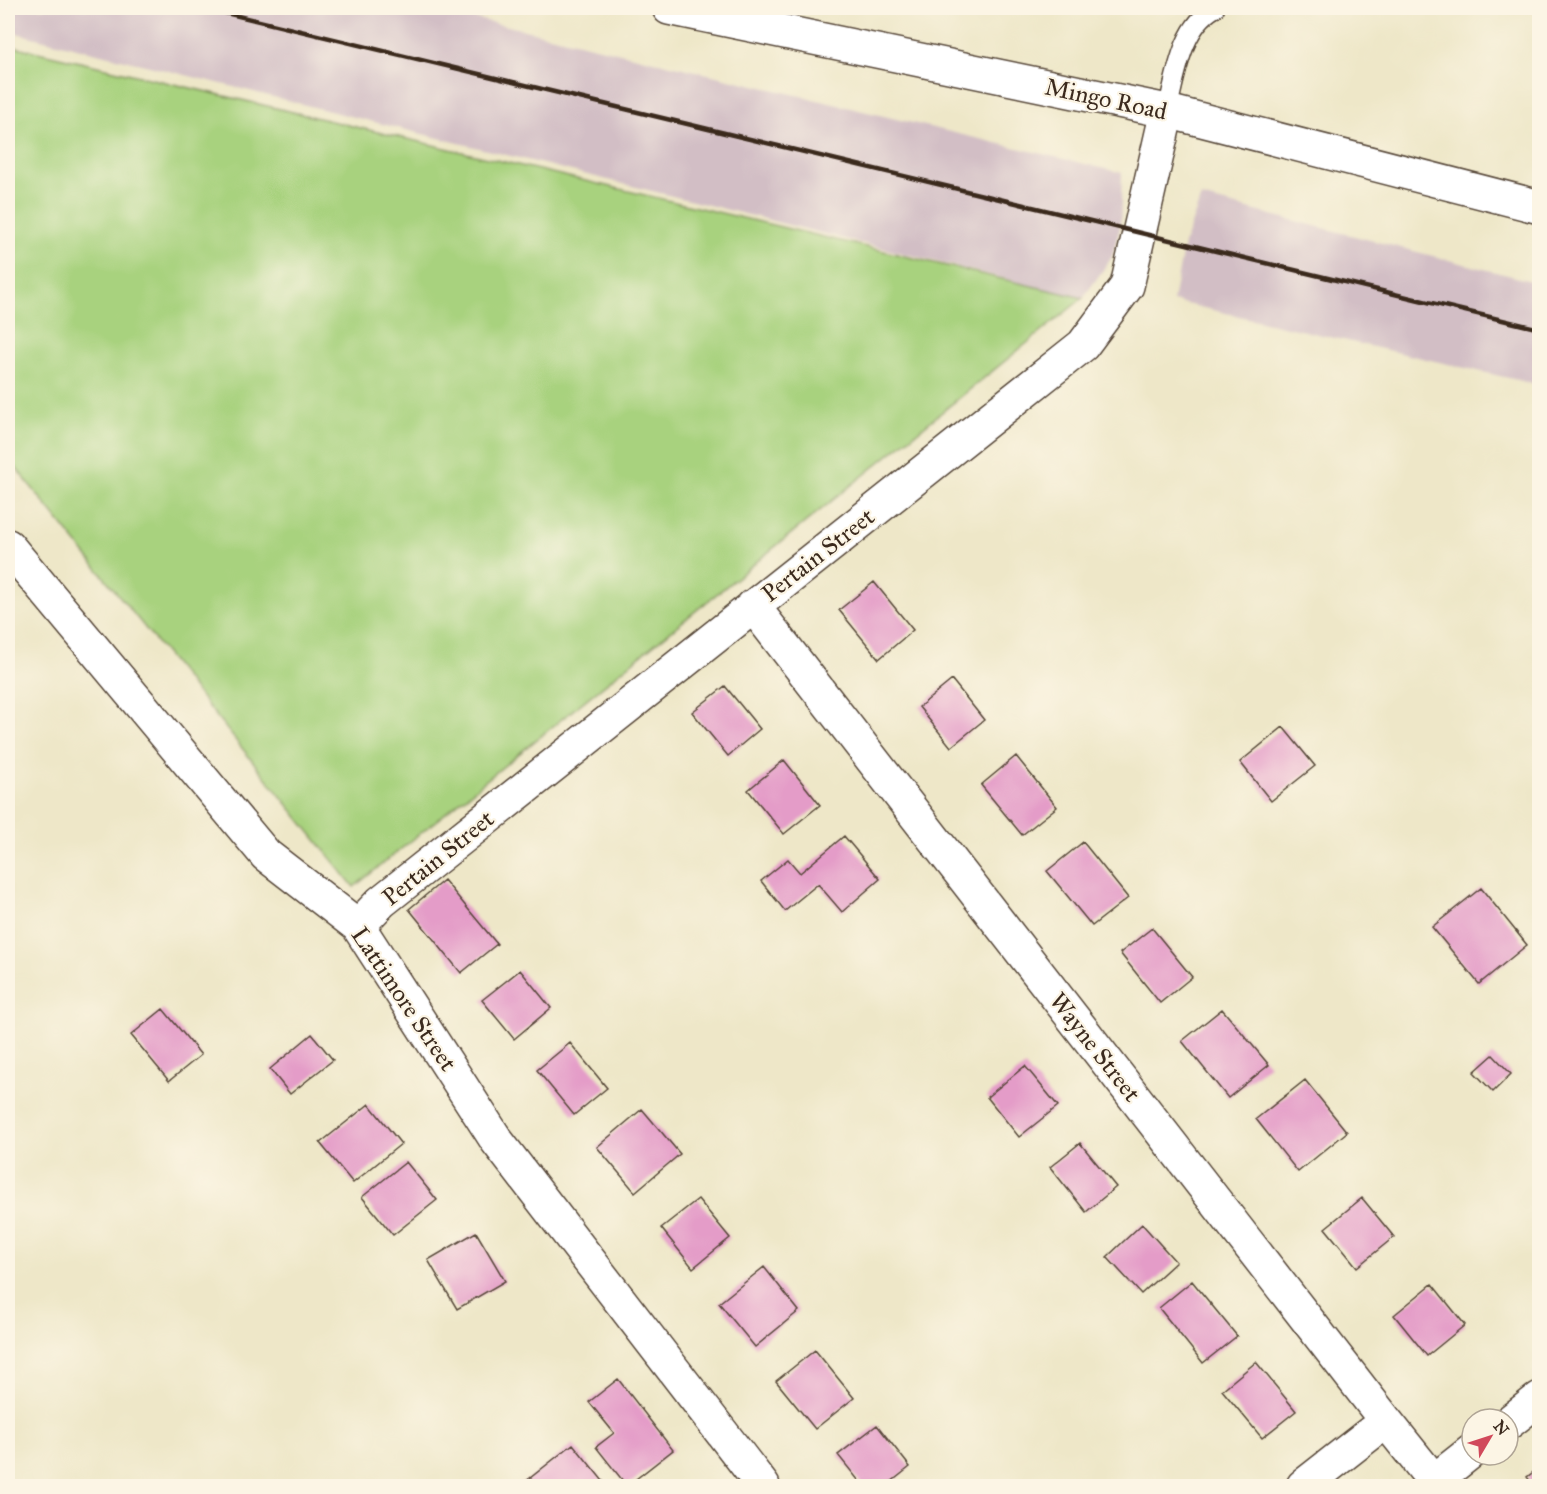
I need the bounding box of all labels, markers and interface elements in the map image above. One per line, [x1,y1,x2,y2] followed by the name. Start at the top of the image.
[1042,71,1170,127] street label: Mingo Road
[756,501,881,608] street label: Pertain Street
[376,803,500,912] street label: Pertain Street
[345,921,464,1077] street label: Lattimore Street
[1043,986,1147,1108] street label: Wayne Street
[1460,1407,1520,1467] north arrow
[1490,1417,1513,1439] text: N

